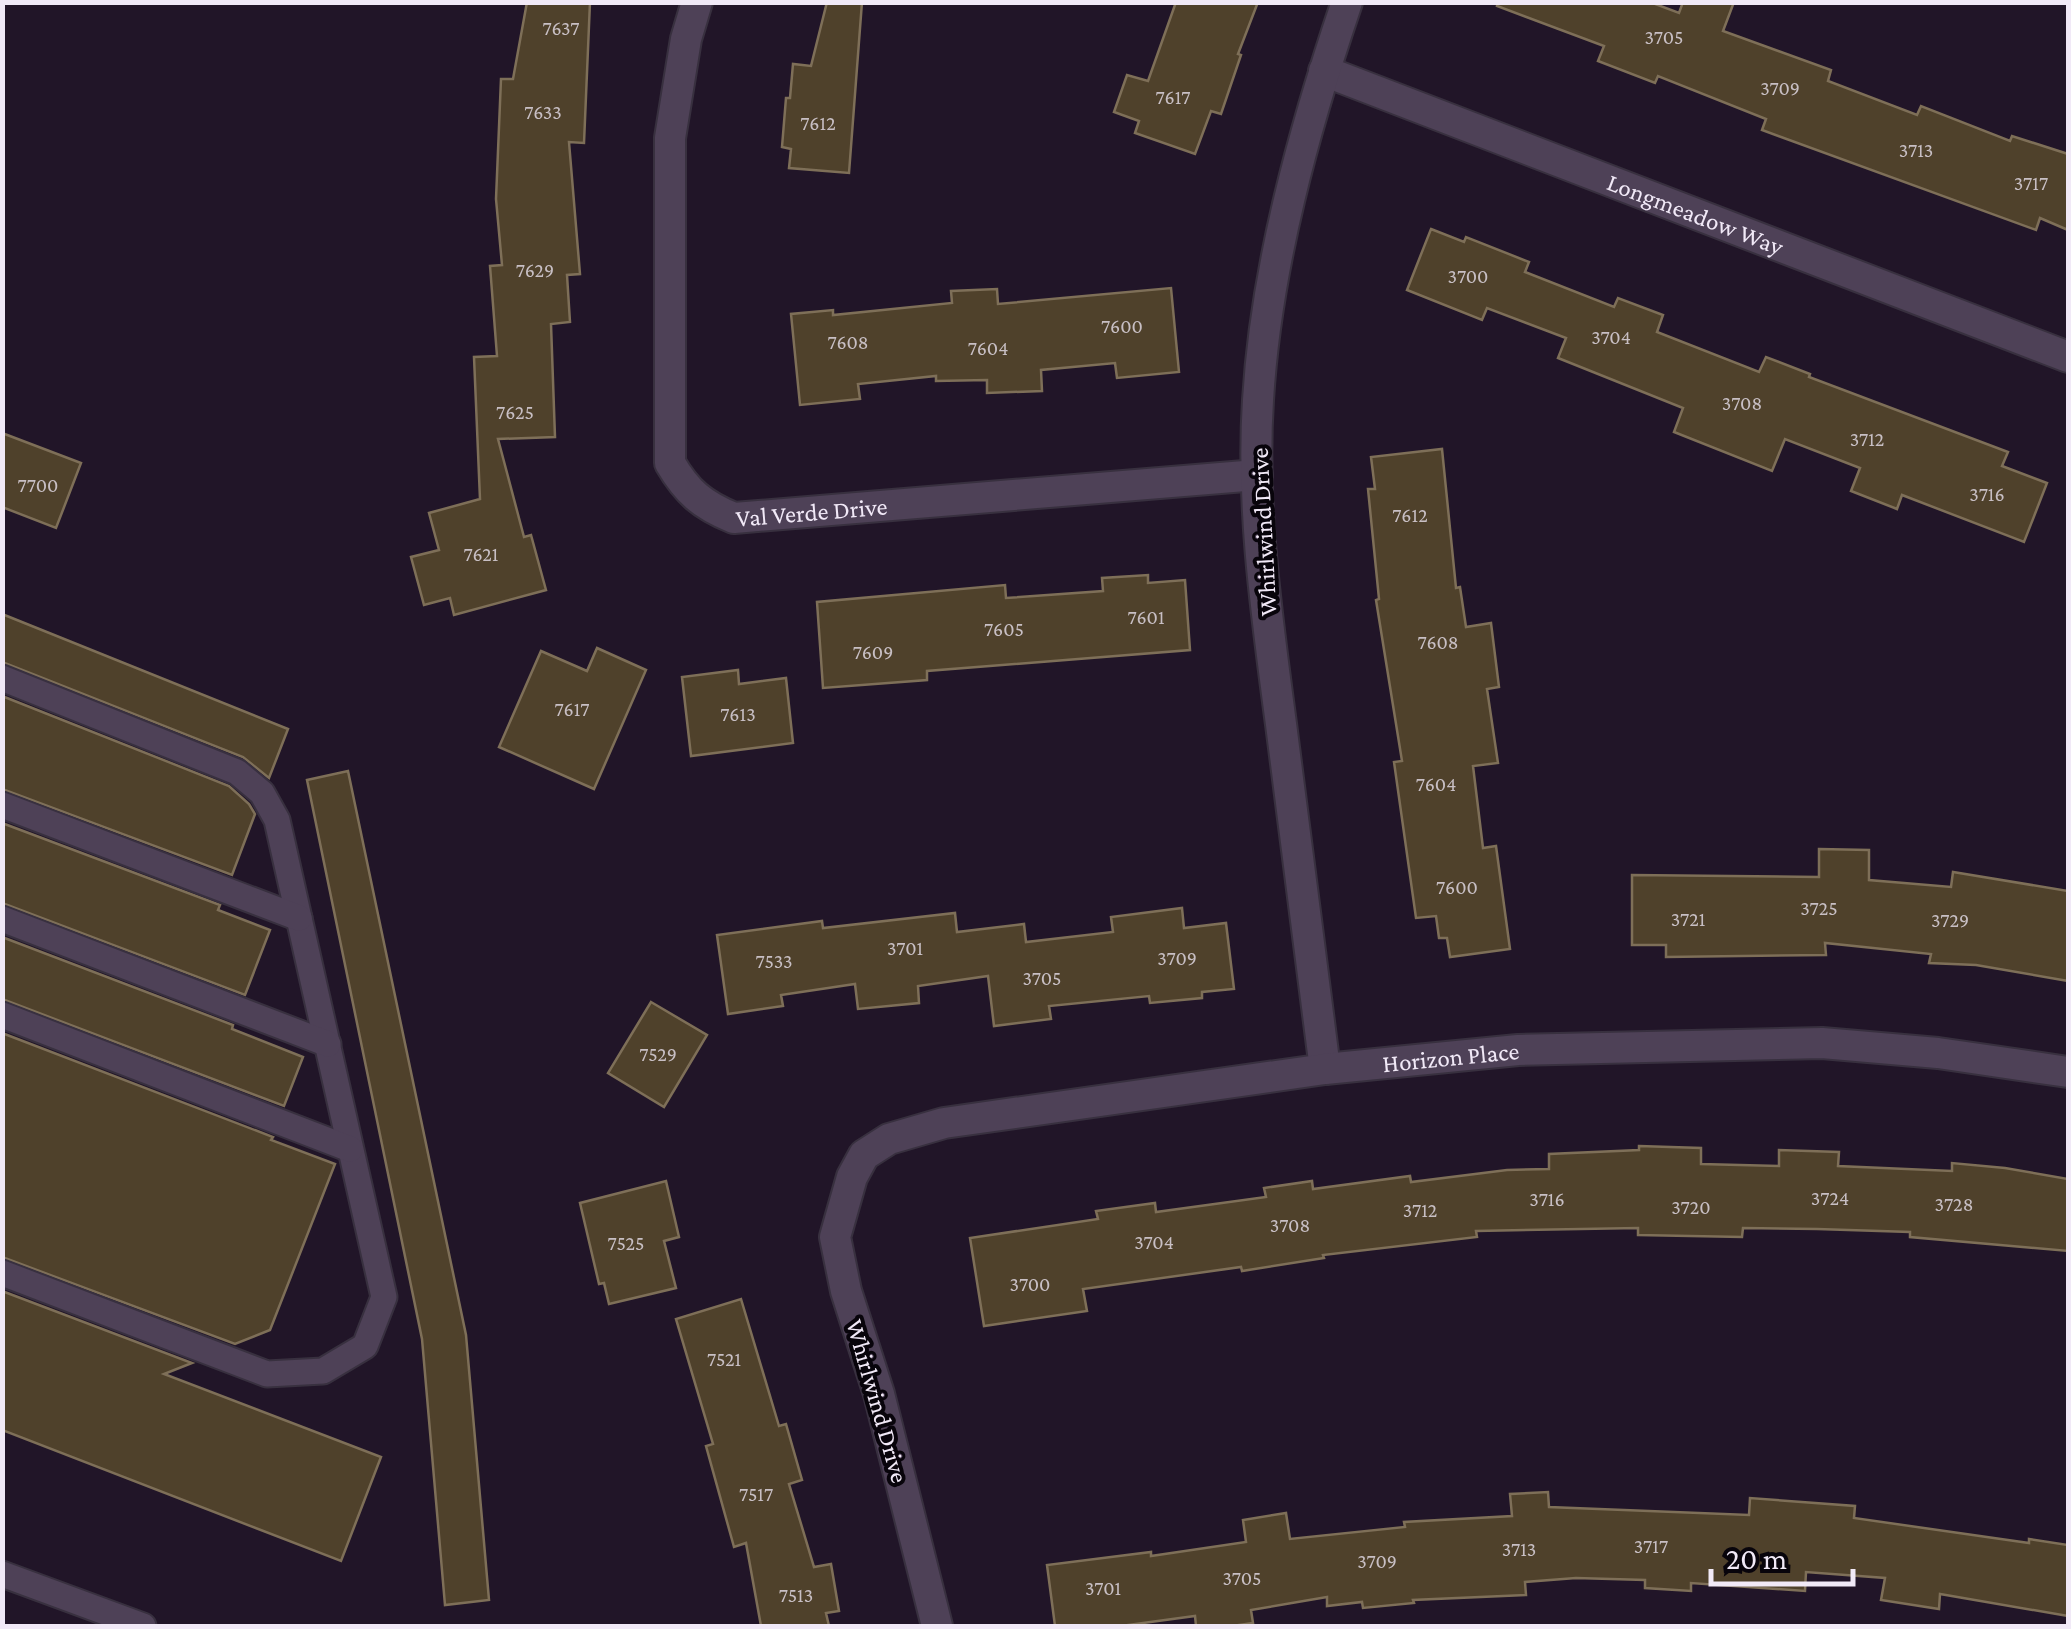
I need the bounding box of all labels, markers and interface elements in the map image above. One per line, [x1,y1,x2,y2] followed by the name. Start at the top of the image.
[543,17,580,39] house number: 7637
[1645,26,1683,48] house number: 3705
[1760,77,1800,99] house number: 3709
[1155,86,1191,108] house number: 7617
[524,101,562,123] house number: 7633
[800,112,836,134] house number: 7612
[1899,139,1933,161] house number: 3713
[1603,168,1788,261] street label: Longmeadow Way
[2014,172,2048,194] house number: 3717
[516,259,554,281] house number: 7629
[1448,265,1488,287] house number: 3700
[1101,315,1143,337] house number: 7600
[1591,326,1631,348] house number: 3704
[827,331,869,353] house number: 7608
[968,337,1008,359] house number: 7604
[1722,392,1762,414] house number: 3708
[496,401,534,423] house number: 7625
[1850,428,1884,450] house number: 3712
[1246,447,1281,617] street label: Whirlwind Drive
[18,474,58,496] house number: 7700
[1969,483,2005,505] house number: 3716
[735,492,888,532] street label: Val Verde Drive
[1392,504,1428,526] house number: 7612
[464,543,498,565] house number: 7621
[1127,606,1165,628] house number: 7601
[984,618,1024,640] house number: 7605
[1417,631,1459,653] house number: 7608
[853,641,893,663] house number: 7609
[554,698,590,720] house number: 7617
[720,703,756,725] house number: 7613
[1416,773,1456,795] house number: 7604
[1436,876,1478,898] house number: 7600
[1800,897,1838,919] house number: 3725
[1671,908,1705,930] house number: 3721
[1931,909,1969,931] house number: 3729
[887,937,923,959] house number: 3701
[1157,947,1197,969] house number: 3709
[755,950,793,972] house number: 7533
[1023,967,1061,989] house number: 3705
[1381,1037,1521,1077] street label: Horizon Place
[639,1043,677,1065] house number: 7529
[1811,1187,1849,1209] house number: 3724
[1529,1188,1565,1210] house number: 3716
[1935,1193,1973,1215] house number: 3728
[1671,1196,1711,1218] house number: 3720
[1403,1199,1437,1221] house number: 3712
[1270,1214,1310,1236] house number: 3708
[1134,1231,1174,1253] house number: 3704
[608,1232,644,1254] house number: 7525
[1010,1273,1050,1295] house number: 3700
[841,1316,914,1486] street label: Whirlwind Drive
[707,1348,741,1370] house number: 7521
[739,1483,773,1505] house number: 7517
[1711,1524,1854,1586] scale bar
[1634,1535,1668,1557] house number: 3717
[1502,1538,1536,1560] house number: 3713
[1726,1542,1787,1575] text: 20 m
[1357,1550,1397,1572] house number: 3709
[1223,1567,1261,1589] house number: 3705
[1085,1577,1121,1599] house number: 3701
[779,1584,813,1606] house number: 7513

